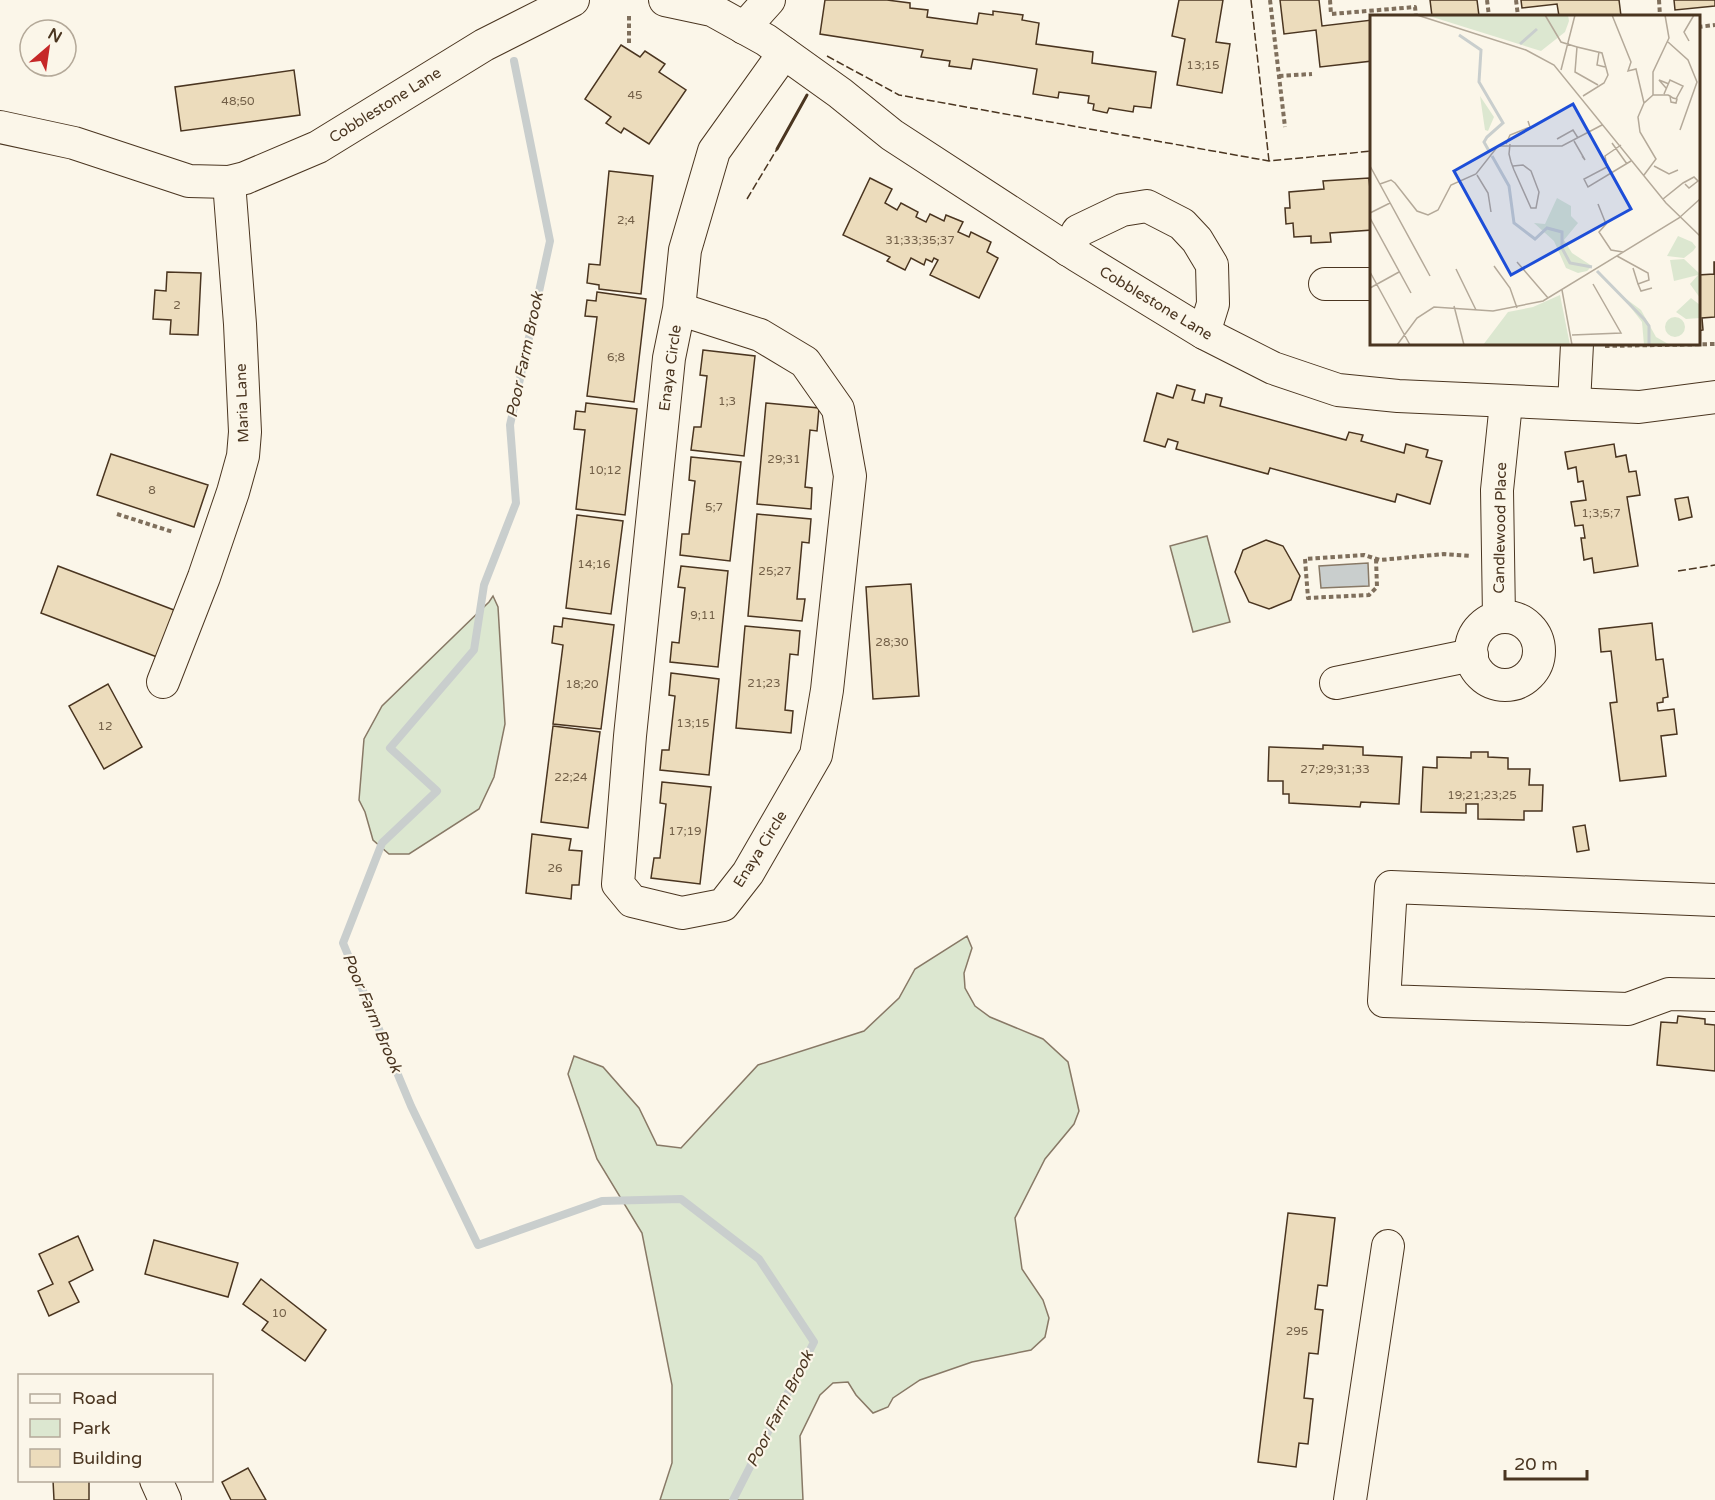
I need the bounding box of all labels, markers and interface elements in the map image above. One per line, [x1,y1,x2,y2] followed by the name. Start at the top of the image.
[1370,15,1700,345] inset map
[18,18,78,78] north arrow
[44,24,65,48] text: N
[1186,58,1220,72] house number: 13;15
[326,63,444,147] street label: Cobblestone Lane
[627,88,643,102] house number: 45
[221,94,255,108] house number: 48;50
[617,213,636,227] house number: 2;4
[885,233,955,247] house number: 31;33;35;37
[1096,262,1216,344] street label: Cobblestone Lane
[502,289,548,420] water label: Poor Farm Brook
[173,298,181,312] house number: 2
[655,324,685,412] street label: Enaya Circle
[607,350,625,364] house number: 6;8
[232,363,252,443] street label: Maria Lane
[718,394,736,408] house number: 1;3
[767,452,801,466] house number: 29;31
[1490,462,1510,594] street label: Candlewood Place
[588,463,622,477] house number: 10;12
[148,483,156,497] house number: 8
[705,500,723,514] house number: 5;7
[1581,506,1621,520] house number: 1;3;5;7
[577,557,611,571] house number: 14;16
[758,564,792,578] house number: 25;27
[690,608,716,622] house number: 9;11
[875,635,909,649] house number: 28;30
[747,676,781,690] house number: 21;23
[565,677,599,691] house number: 18;20
[676,716,710,730] house number: 13;15
[97,719,113,733] house number: 12
[1300,762,1370,776] house number: 27;29;31;33
[554,770,588,784] house number: 22;24
[1447,788,1517,802] house number: 19;21;23;25
[729,807,791,891] street label: Enaya Circle
[668,824,702,838] house number: 17;19
[547,861,563,875] house number: 26
[338,950,407,1077] water label: Poor Farm Brook
[271,1306,287,1320] house number: 10
[1286,1324,1308,1338] house number: 295
[742,1346,818,1470] water label: Poor Farm Brook
[18,1374,213,1482] legend
[72,1387,117,1409] text: Road
[72,1417,111,1439] text: Park
[1505,1443,1588,1481] scale bar
[72,1447,142,1469] text: Building
[1514,1453,1558,1475] text: 20 m

